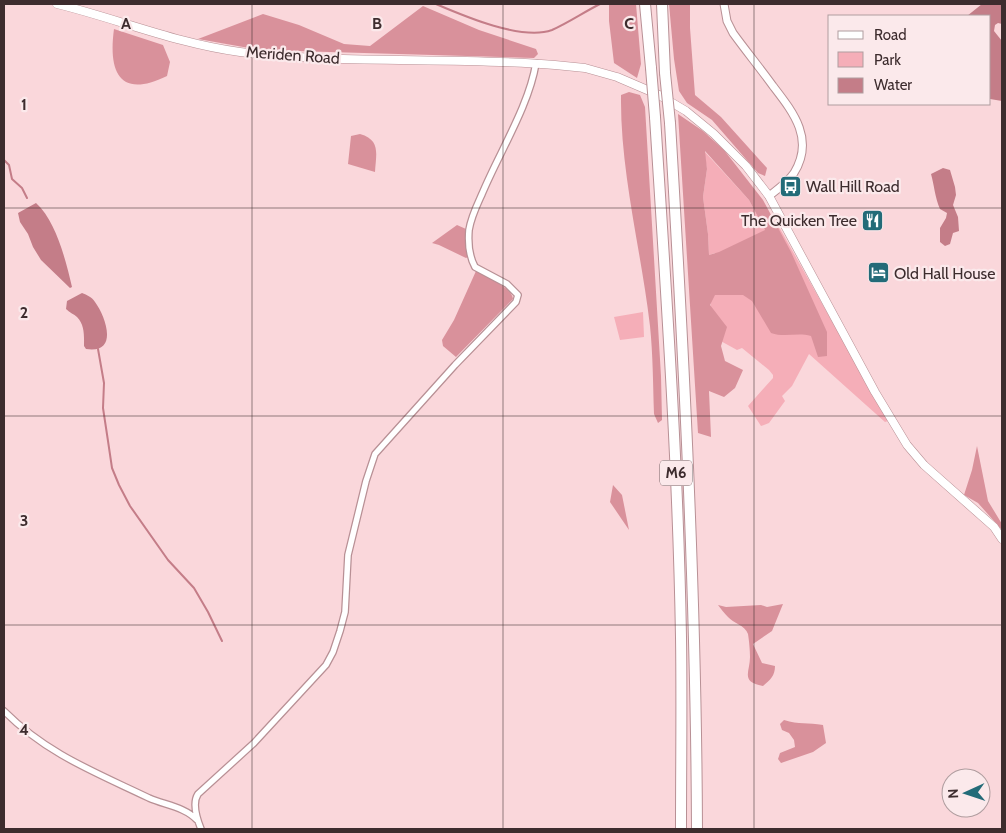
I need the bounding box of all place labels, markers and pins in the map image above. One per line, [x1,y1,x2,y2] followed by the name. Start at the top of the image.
[778,174,802,198] bus stop icon: Wall Hill Road
[806,177,900,196] place label: Wall Hill Road
[861,208,885,232] restaurant icon: The Quicken Tree
[741,211,857,230] place label: The Quicken Tree
[866,261,890,285] hotel icon: Old Hall House
[894,264,995,283] place label: Old Hall House

